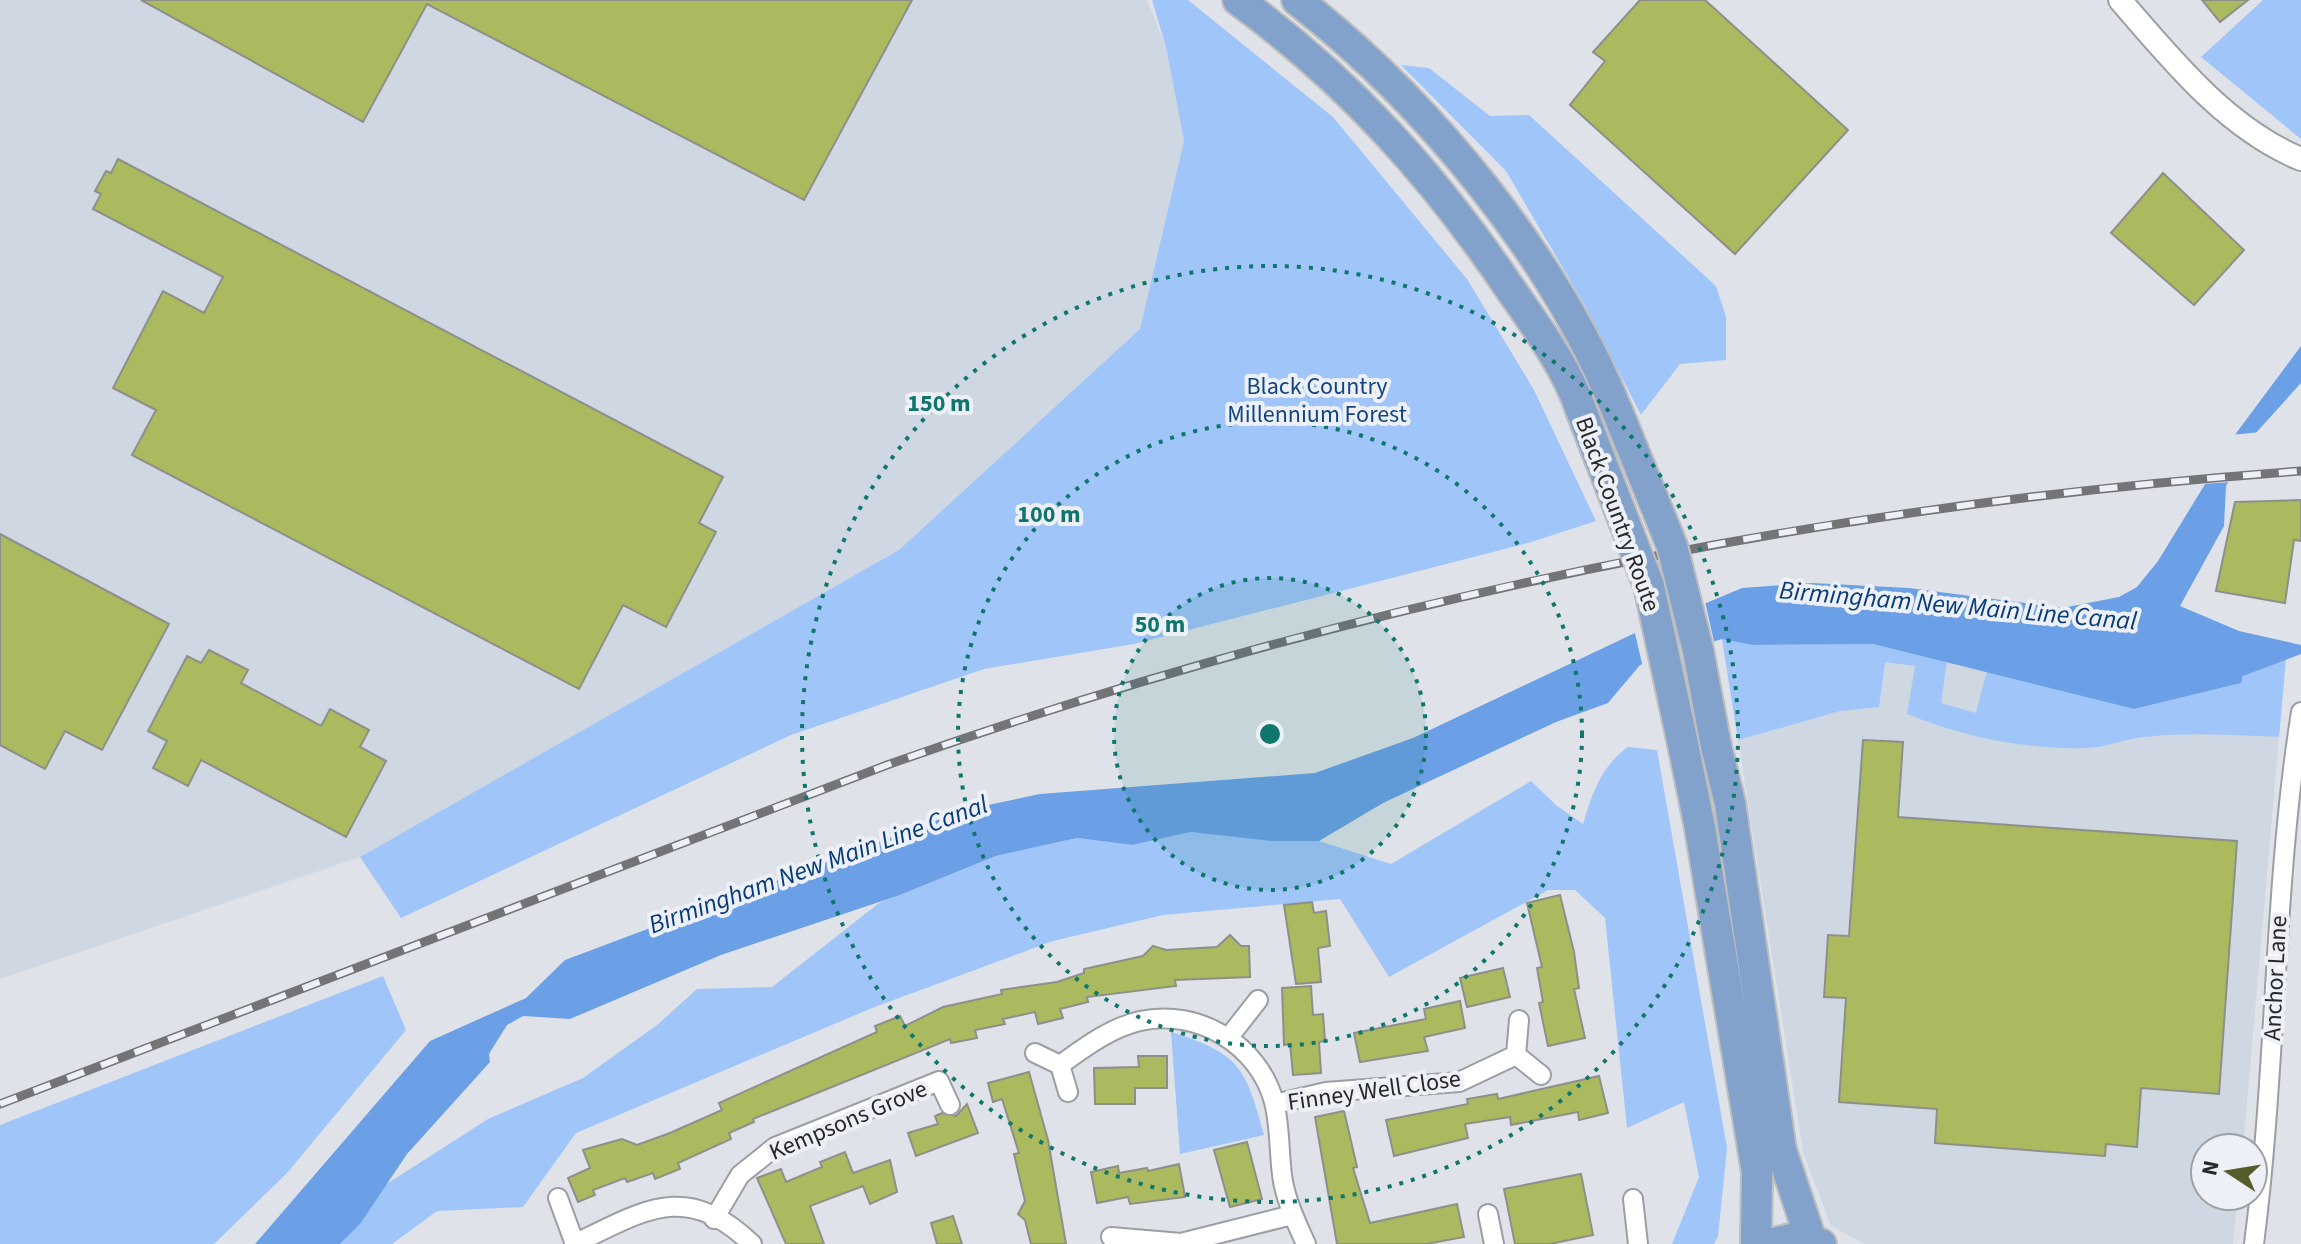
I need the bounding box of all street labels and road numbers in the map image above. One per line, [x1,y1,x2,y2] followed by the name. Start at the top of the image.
[1566,412,1669,617] street label: Black Country Route
[2255,915,2296,1041] street label: Anchor Lane
[1285,1061,1463,1120] street label: Finney Well Close
[764,1071,933,1170] street label: Kempsons Grove

